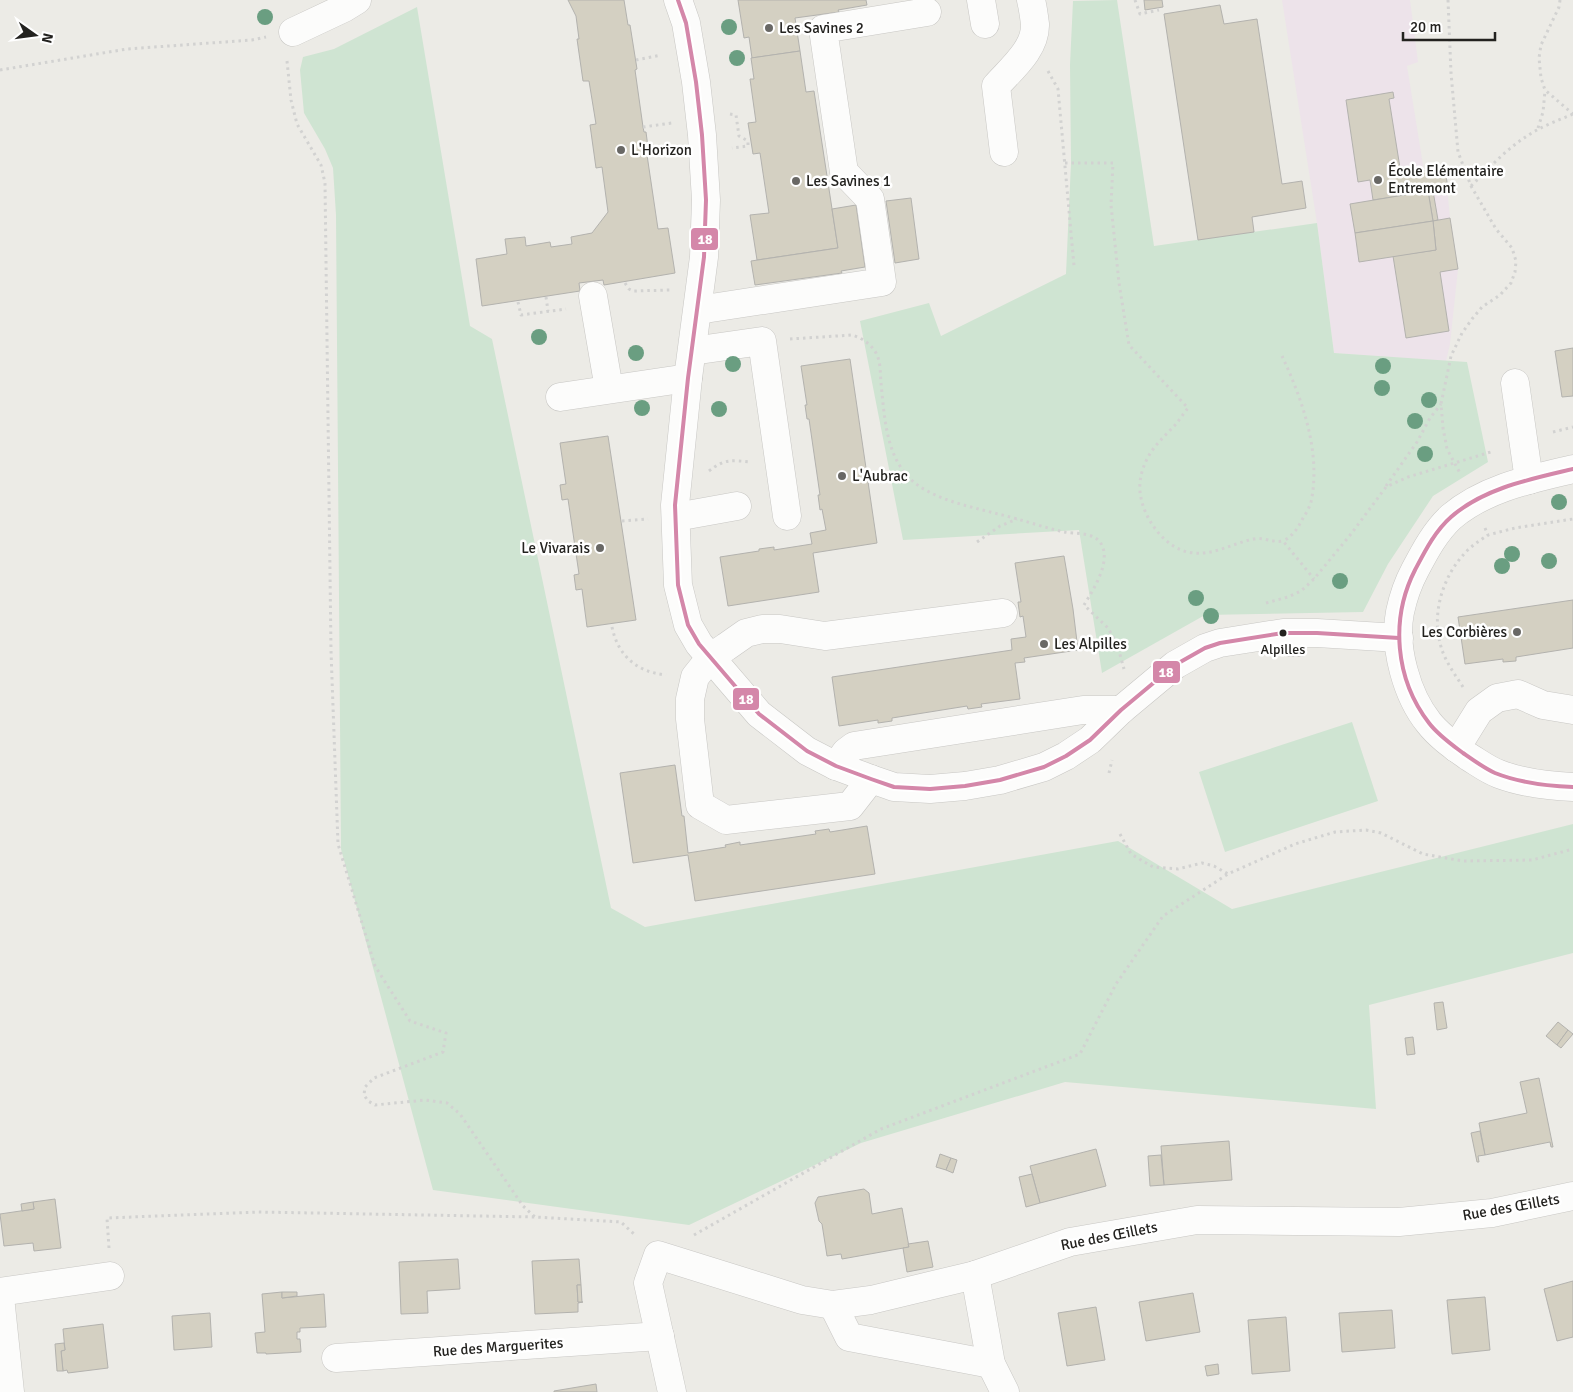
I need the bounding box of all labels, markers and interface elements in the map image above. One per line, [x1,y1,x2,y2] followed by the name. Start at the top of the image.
[10,10,60,60] north arrow
[1403,10,1496,42] scale bar
[1410,18,1441,36] text: 20 m
[779,19,864,37] place label: Les Savines 2
[763,22,775,34] marker: Les Savines 2
[38,31,57,45] text: N
[631,141,692,159] place label: L'Horizon
[615,144,627,156] marker: L'Horizon
[1388,161,1504,197] place label: École Elémentaire Entremont
[806,172,891,190] place label: Les Savines 1
[1372,174,1384,186] marker: École Elémentaire Entremont
[790,175,802,187] marker: Les Savines 1
[690,227,719,251] line badge: 18
[697,231,713,248] text: 18
[852,467,908,485] place label: L'Aubrac
[836,470,848,482] marker: L'Aubrac
[521,539,590,557] place label: Le Vivarais
[594,542,606,554] marker: Le Vivarais
[1421,623,1507,641] place label: Les Corbières
[1511,626,1523,638] marker: Les Corbières
[1278,628,1288,638] marker: Alpilles
[1054,635,1127,653] place label: Les Alpilles
[1038,638,1050,650] marker: Les Alpilles
[1261,641,1305,658] place label: Alpilles
[1152,660,1181,684] line badge: 18
[1158,664,1174,681] text: 18
[732,687,760,711] line badge: 18
[738,691,754,708] text: 18
[1461,1190,1561,1224] street label: Rue des Œillets
[1059,1218,1159,1254] street label: Rue des Œillets
[432,1333,564,1361] street label: Rue des Marguerites

